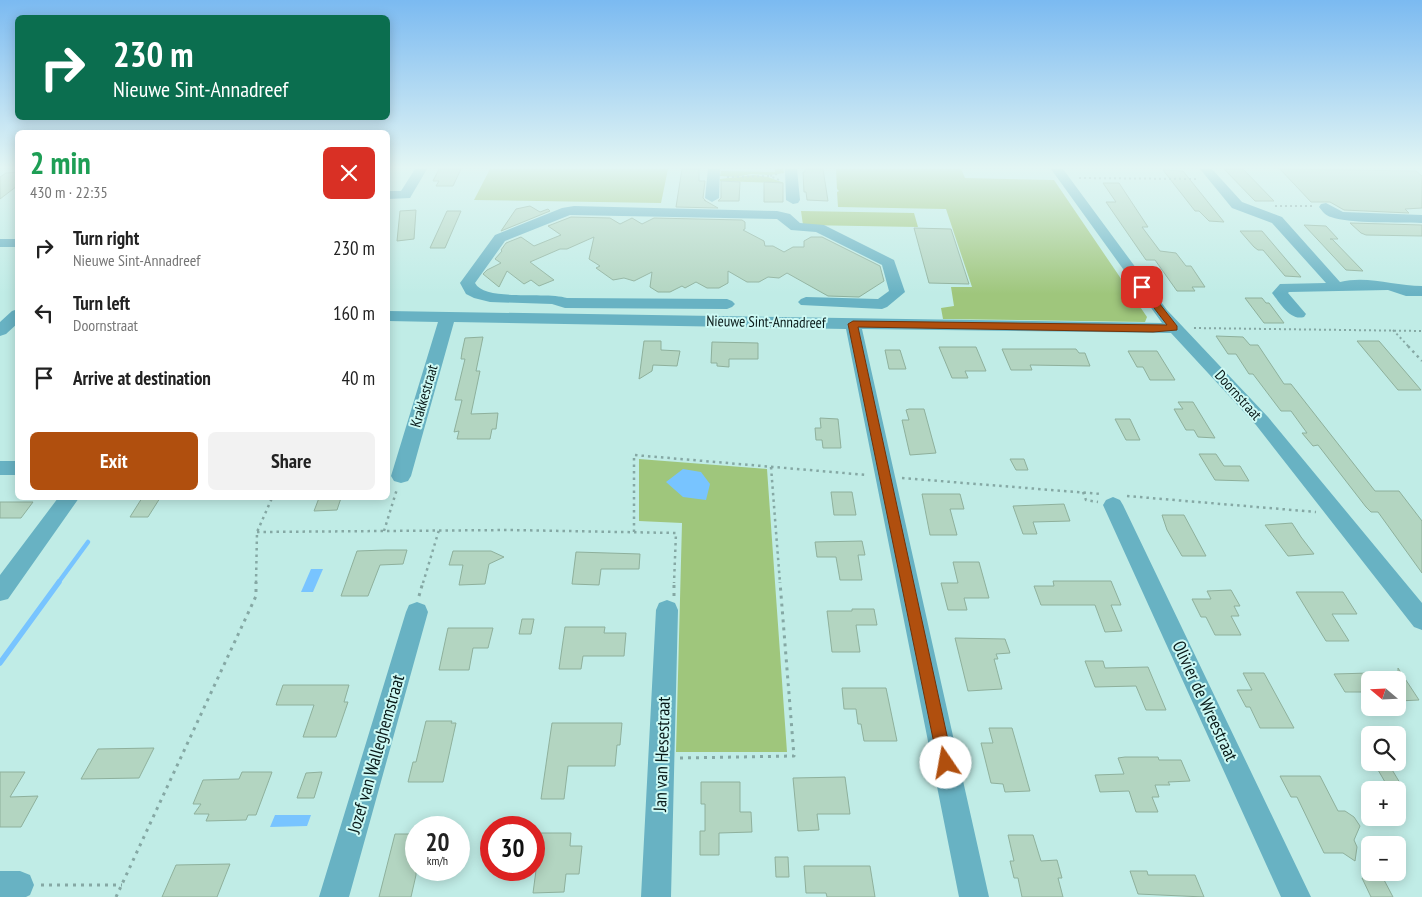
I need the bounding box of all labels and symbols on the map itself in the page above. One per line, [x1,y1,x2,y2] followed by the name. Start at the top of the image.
[1121,266,1163,308] pin
[706,311,827,332] street label: Nieuwe Sint-Annadreef
[406,362,442,429] street label: Krakkestraat
[1211,366,1266,424] street label: Doornstraat
[1168,637,1243,765] street label: Olivier de Wreestraat
[1361,671,1406,716] north arrow
[342,672,409,837] street label: Jozef van Walleghemstraat
[648,696,675,813] street label: Jan van Hesestraat
[919,736,971,788] position arrow
[480,816,545,881] speed limit sign: 30

